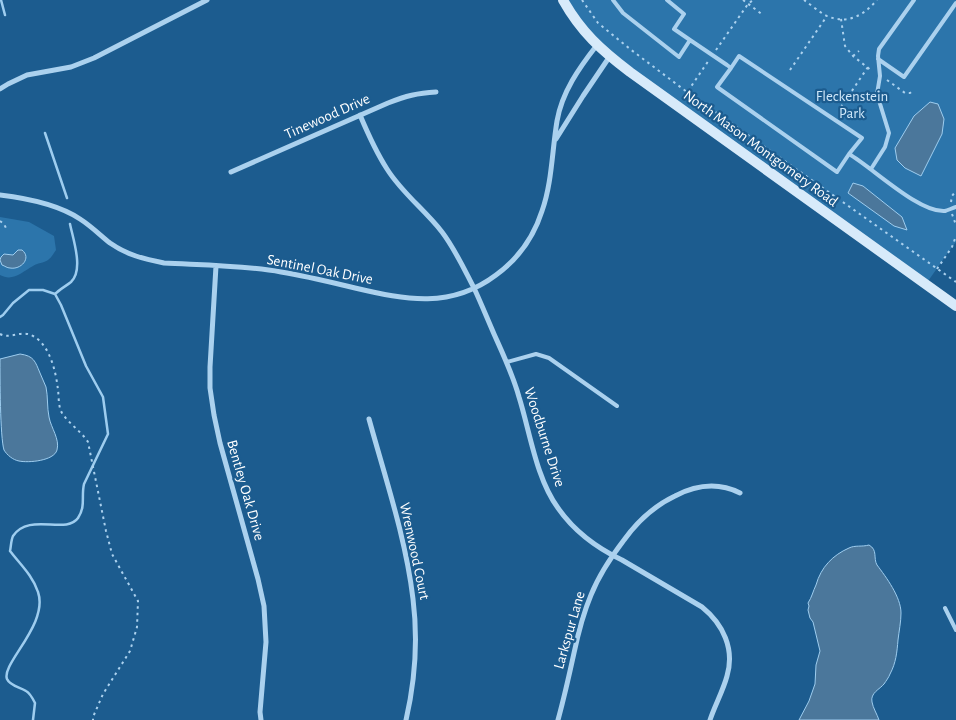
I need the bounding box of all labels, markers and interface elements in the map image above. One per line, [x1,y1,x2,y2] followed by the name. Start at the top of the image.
[681,87,841,210] street label: North Mason Montgomery Road
[816,89,888,121] park label: Fleckenstein Park
[282,91,372,142] street label: Tinewood Drive
[266,252,374,287] street label: Sentinel Oak Drive
[521,386,568,489] street label: Woodburne Drive
[224,438,267,542] street label: Bentley Oak Drive
[397,501,432,601] street label: Wrenwood Court
[551,589,588,671] street label: Larkspur Lane

